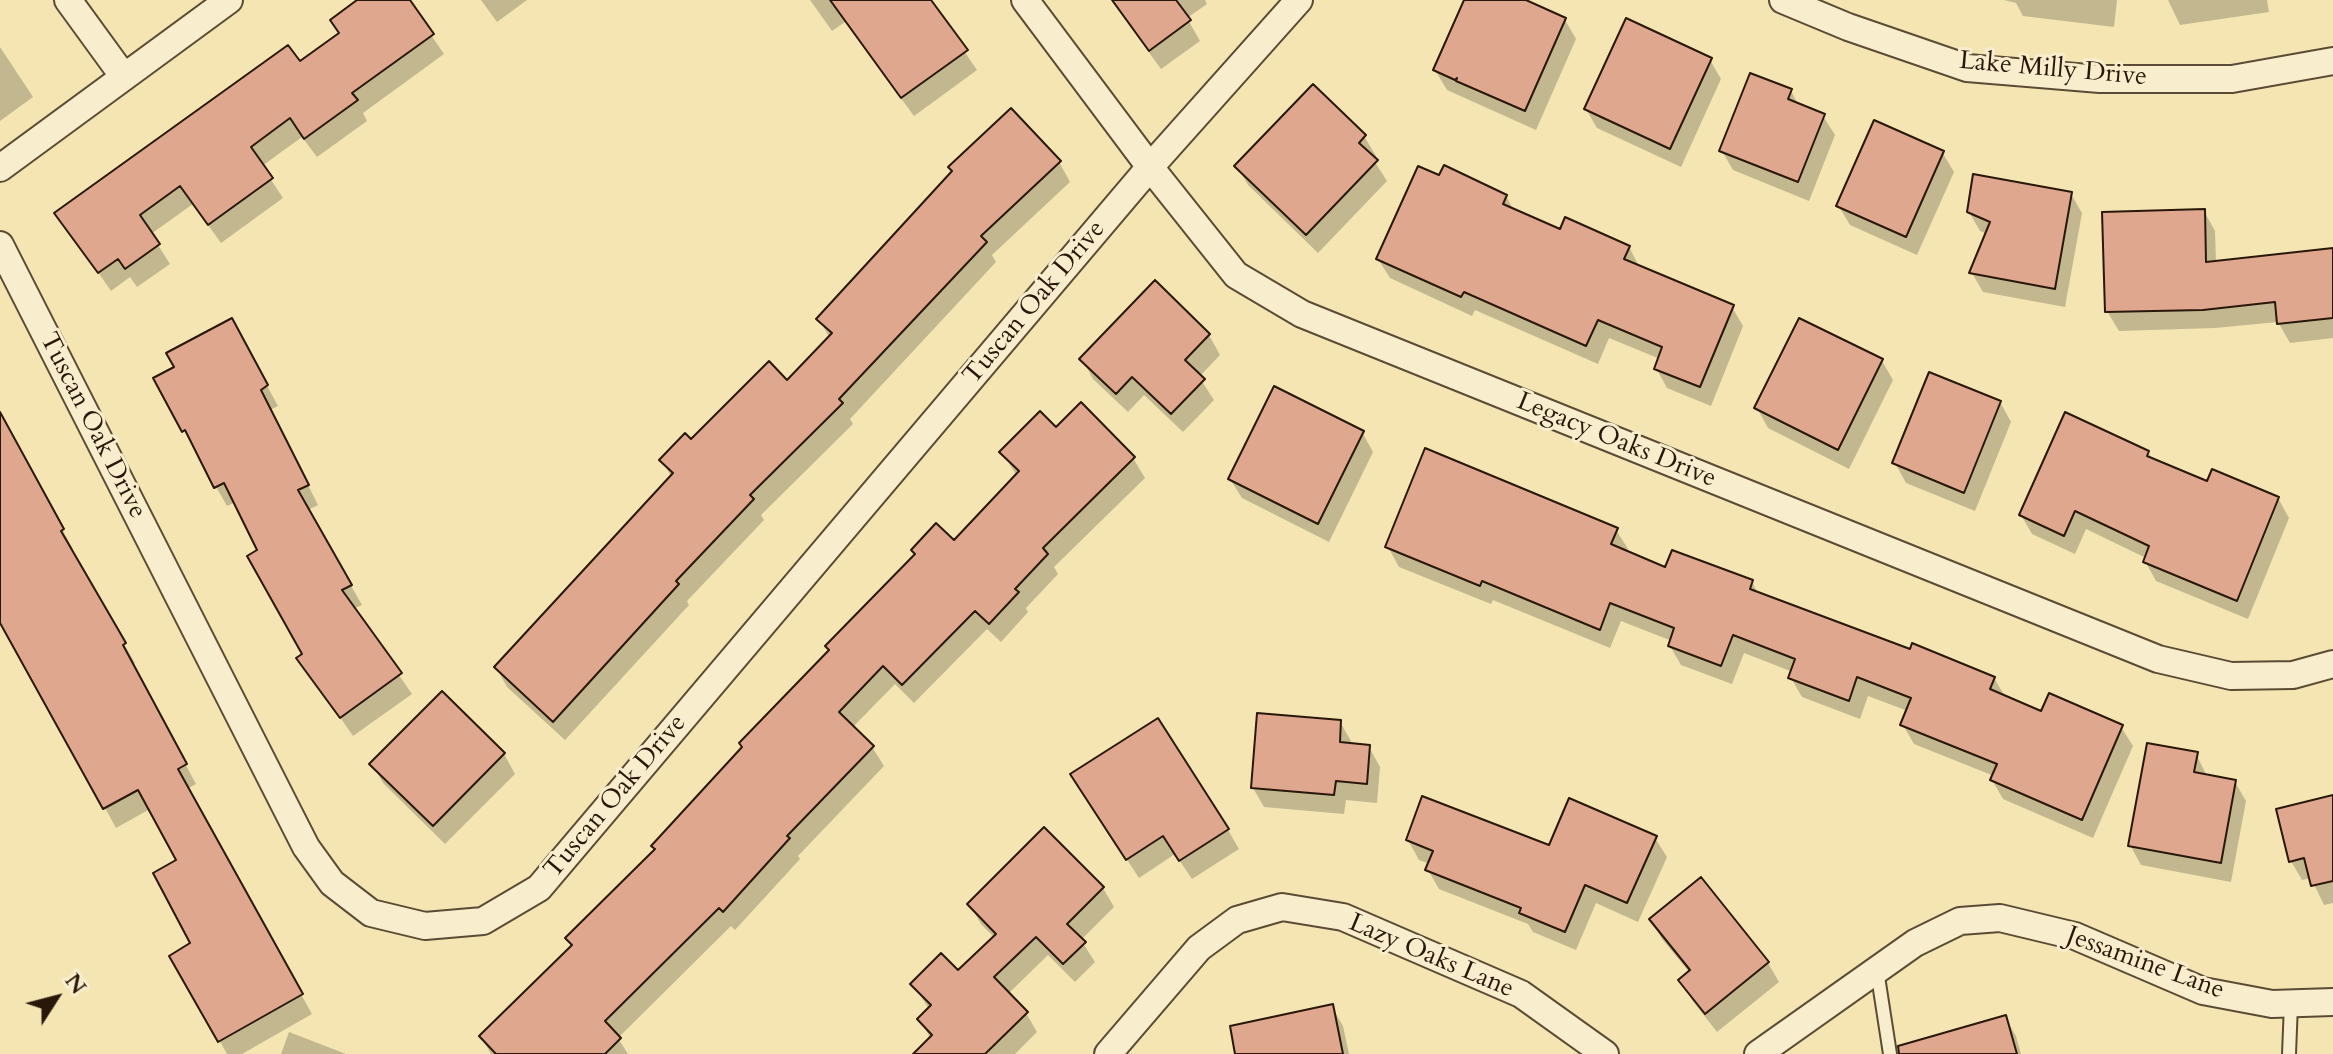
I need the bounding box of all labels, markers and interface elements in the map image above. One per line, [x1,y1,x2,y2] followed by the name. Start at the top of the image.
[1958,46,2148,94] street label: Lake Milly Drive
[957,215,1113,391] street label: Tuscan Oak Drive
[32,328,152,524] street label: Tuscan Oak Drive
[1512,387,1720,495] street label: Legacy Oaks Drive
[538,709,694,885] street label: Tuscan Oak Drive
[1344,908,1518,1006] street label: Lazy Oaks Lane
[2062,921,2228,1007] street label: Jessamine Lane
[16,958,96,1038] north arrow
[58,967,93,1000] text: N

